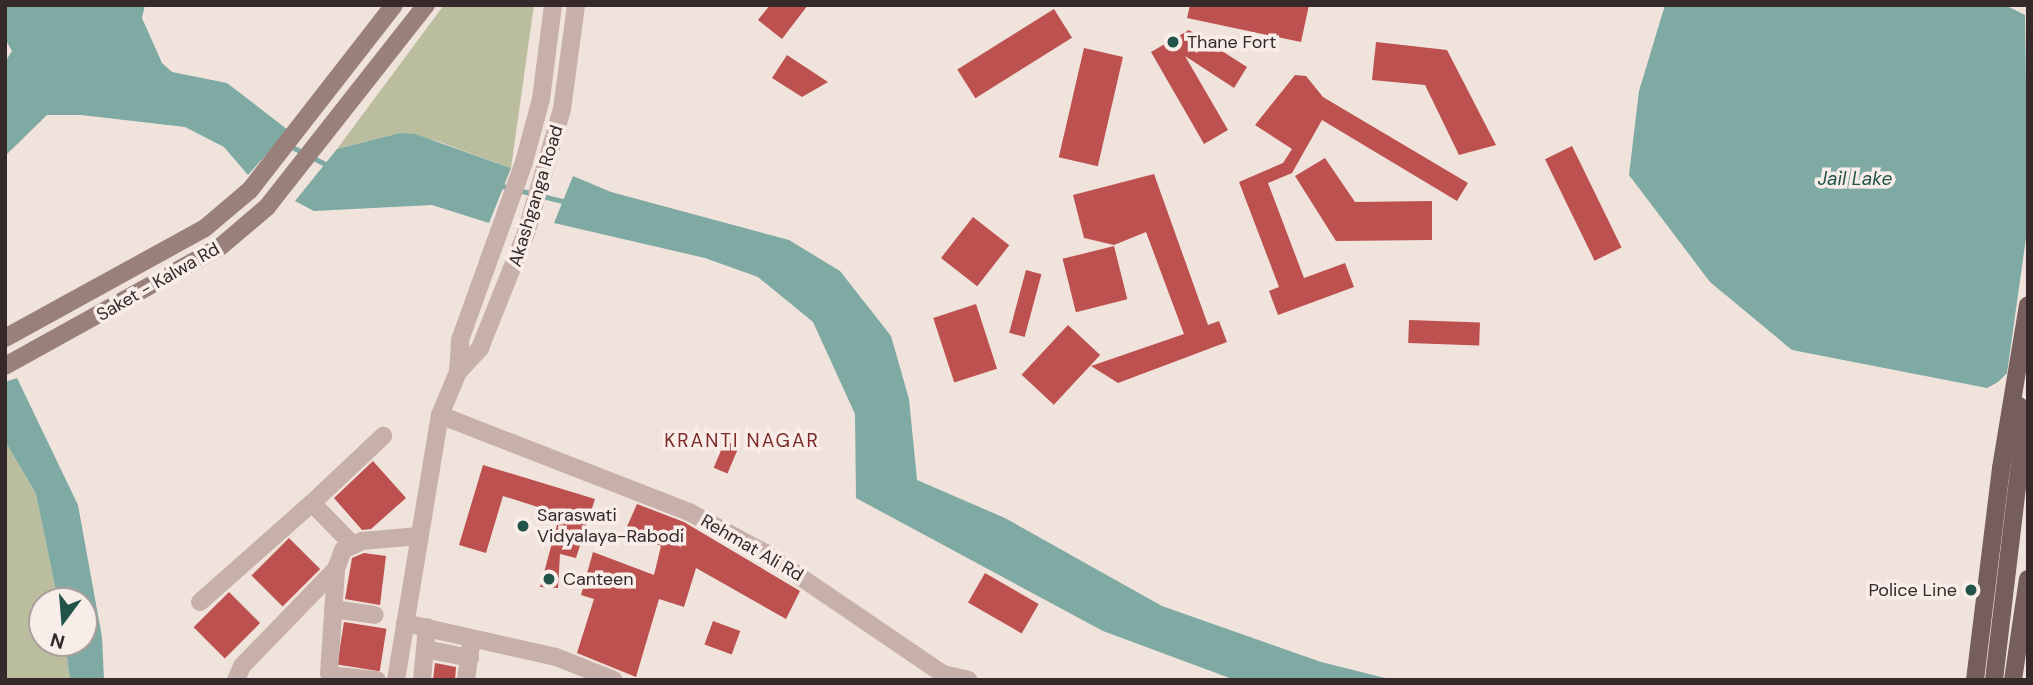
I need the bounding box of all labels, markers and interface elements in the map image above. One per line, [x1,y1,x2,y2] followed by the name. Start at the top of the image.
[1187,31,1276,53] place label: Thane Fort
[1165,34,1181,50] marker: Thane Fort
[504,123,568,269] street label: Akashganga Road
[1818,168,1892,190] water label: Jail Lake
[93,238,223,326] street label: Saket - Kalwa Rd
[666,430,818,452] district label: KRANTI NAGAR
[537,505,684,548] place label: Saraswati Vidyalaya-Rabodi
[697,510,807,586] street label: Rehmat Ali Rd
[515,518,531,534] marker: Saraswati Vidyalaya-Rabodi
[563,568,634,590] place label: Canteen
[541,571,557,587] marker: Canteen
[1868,579,1957,601] place label: Police Line
[1963,582,1979,598] marker: Police Line
[28,587,98,657] north arrow
[48,627,68,655] text: N

